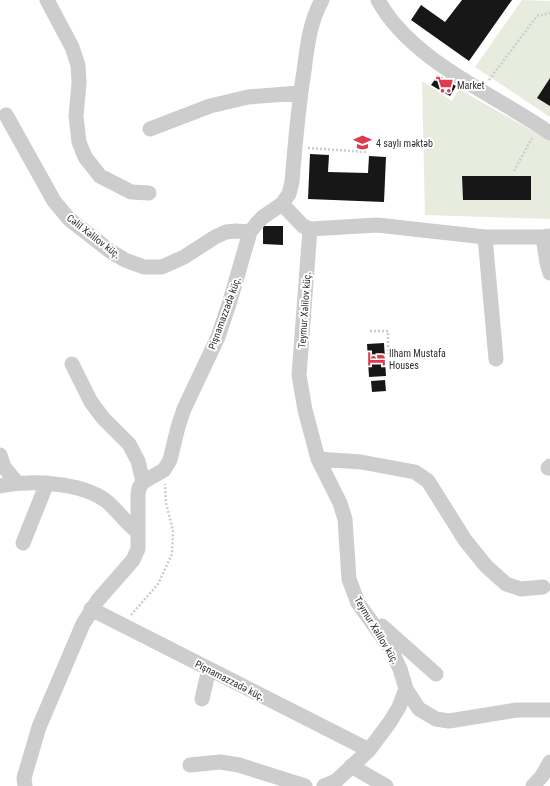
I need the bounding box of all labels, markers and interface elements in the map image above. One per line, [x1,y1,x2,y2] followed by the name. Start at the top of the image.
[434,75,454,95] supermarket icon: Market
[457,80,484,91] place label: Market
[353,133,373,153] school or university icon: 4 saylı məktəb
[376,138,433,149] place label: 4 saylı məktəb
[65,212,123,261] street label: Cəlil Xəlilov küç.
[296,272,313,349] street label: Teymur Xəlilov küç.
[206,275,243,351] street label: Pişnamazzadə küç.
[389,348,446,371] place label: Ilham Mustafa Houses
[366,349,386,369] hotel icon: Ilham Mustafa Houses
[352,595,401,666] street label: Teymur Xəlilov küç.
[193,658,266,703] street label: Pişnamazzadə küç.

